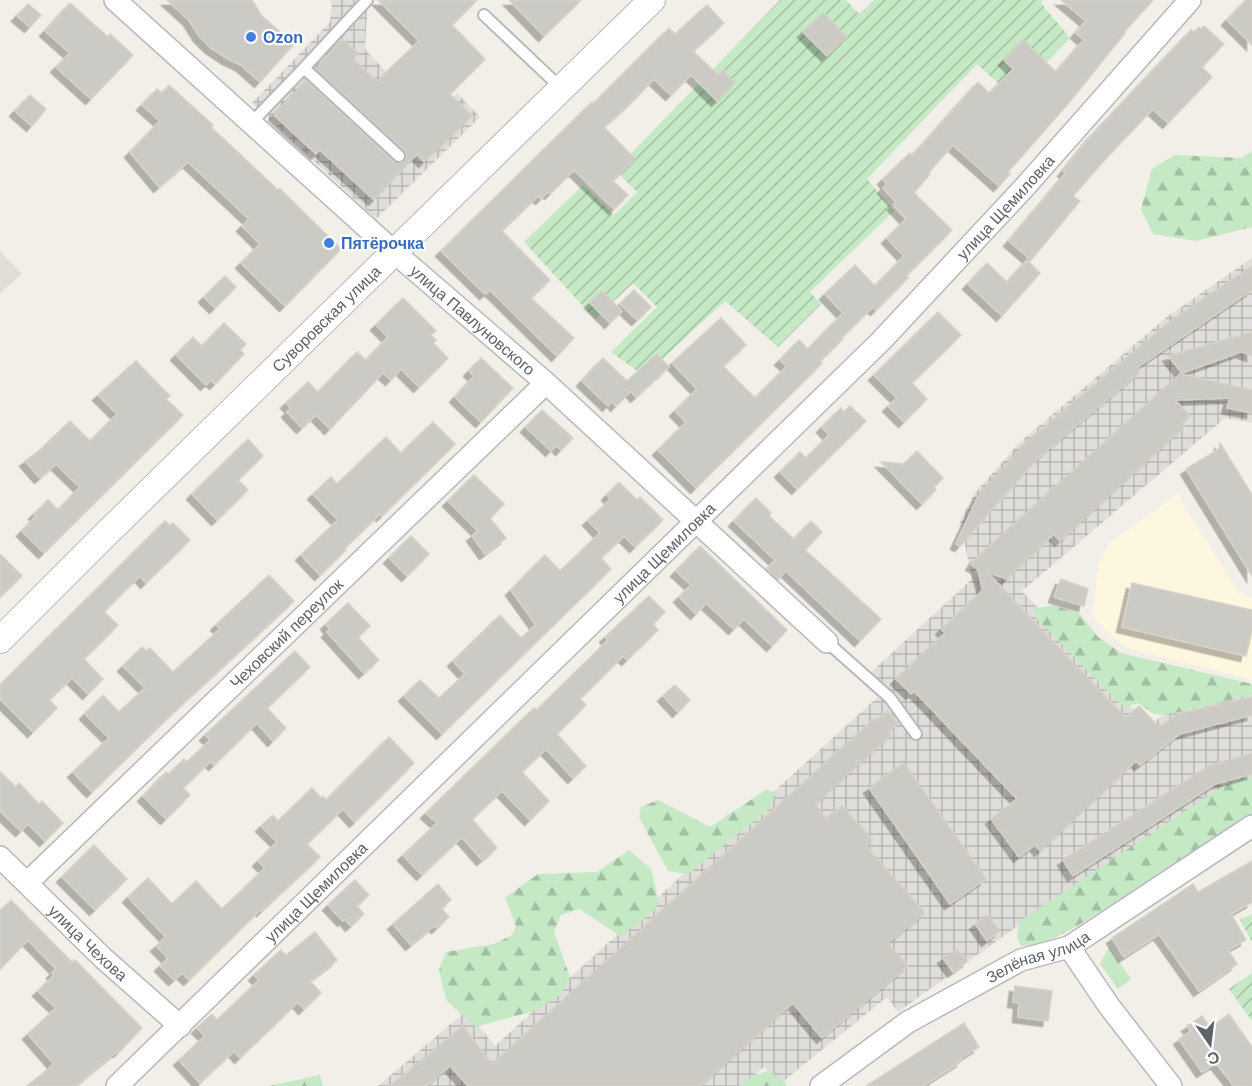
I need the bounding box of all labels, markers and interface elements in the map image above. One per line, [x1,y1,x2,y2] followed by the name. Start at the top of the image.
[263,29,303,46] place label: Ozon
[244,30,258,44] marker: Ozon
[954,152,1058,263] street label: улица Щемиловка
[341,235,424,252] place label: Пятёрочка
[322,236,336,250] marker: Пятёрочка
[269,262,384,375] street label: Суворовская улица
[407,262,538,379] street label: улица Павлуновского
[610,500,719,606] street label: улица Щемиловка
[227,575,347,692] street label: Чеховский переулок
[262,839,371,946] street label: улица Щемиловка
[45,902,131,984] street label: улица Чехова
[983,928,1093,986] street label: Зелёная улица
[1180,1014,1240,1074] north arrow
[1205,1048,1221,1068] text: С

